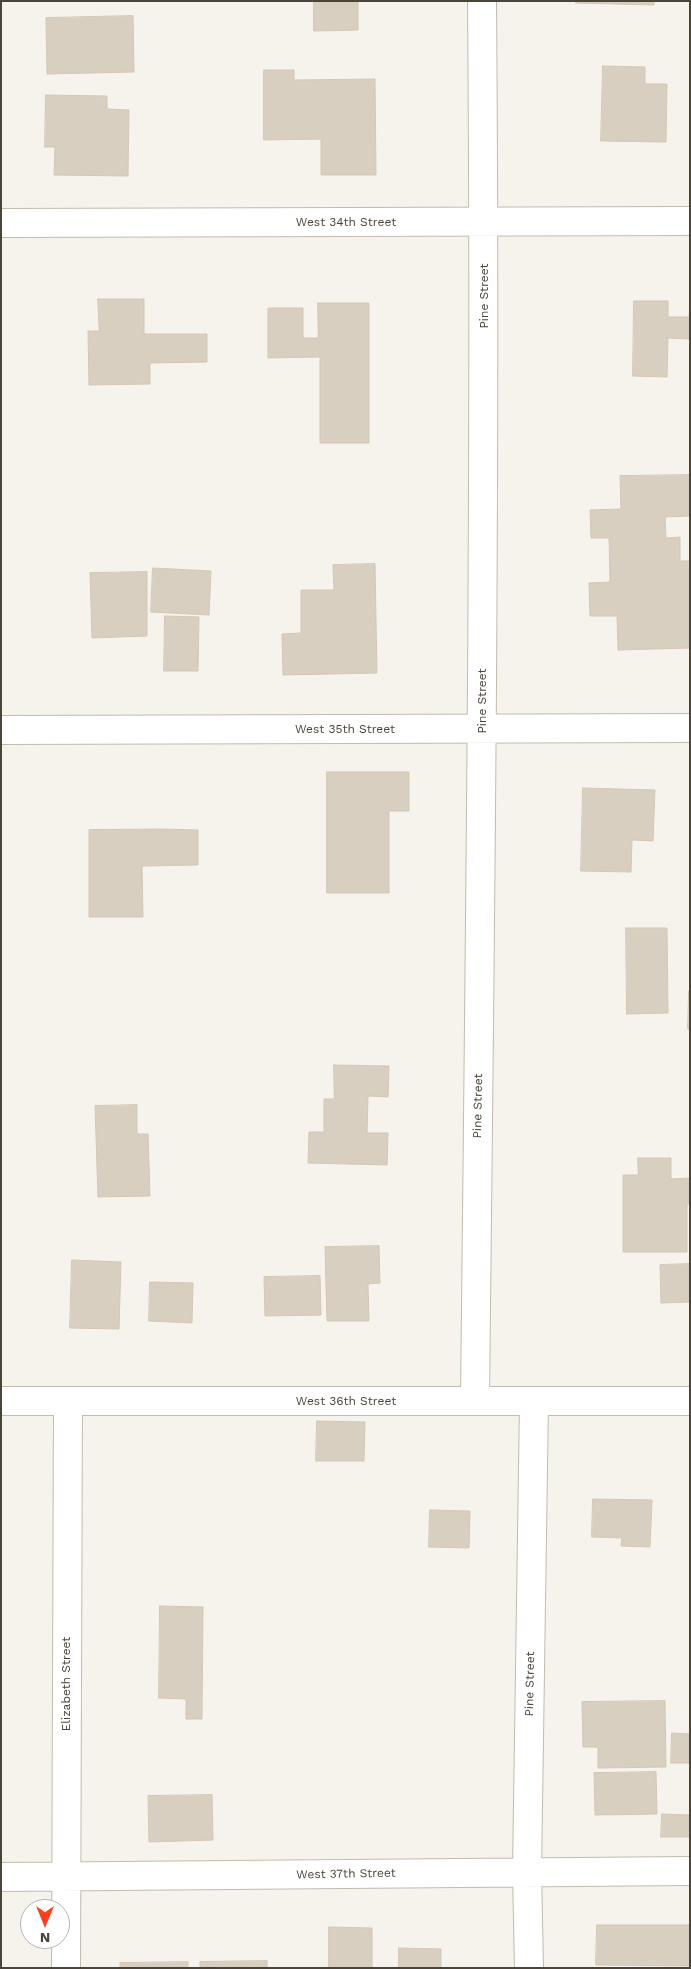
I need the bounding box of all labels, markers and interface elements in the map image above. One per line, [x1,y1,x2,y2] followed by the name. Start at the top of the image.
[296,215,396,229] street label: West 34th Street
[477,263,491,329] street label: Pine Street
[475,668,489,734] street label: Pine Street
[295,722,395,736] street label: West 35th Street
[470,1073,486,1139] street label: Pine Street
[296,1394,396,1408] street label: West 36th Street
[59,1637,73,1731] street label: Elizabeth Street
[522,1651,538,1717] street label: Pine Street
[296,1866,396,1882] street label: West 37th Street
[20,1899,70,1949] north arrow
[40,1930,50,1946] text: N

